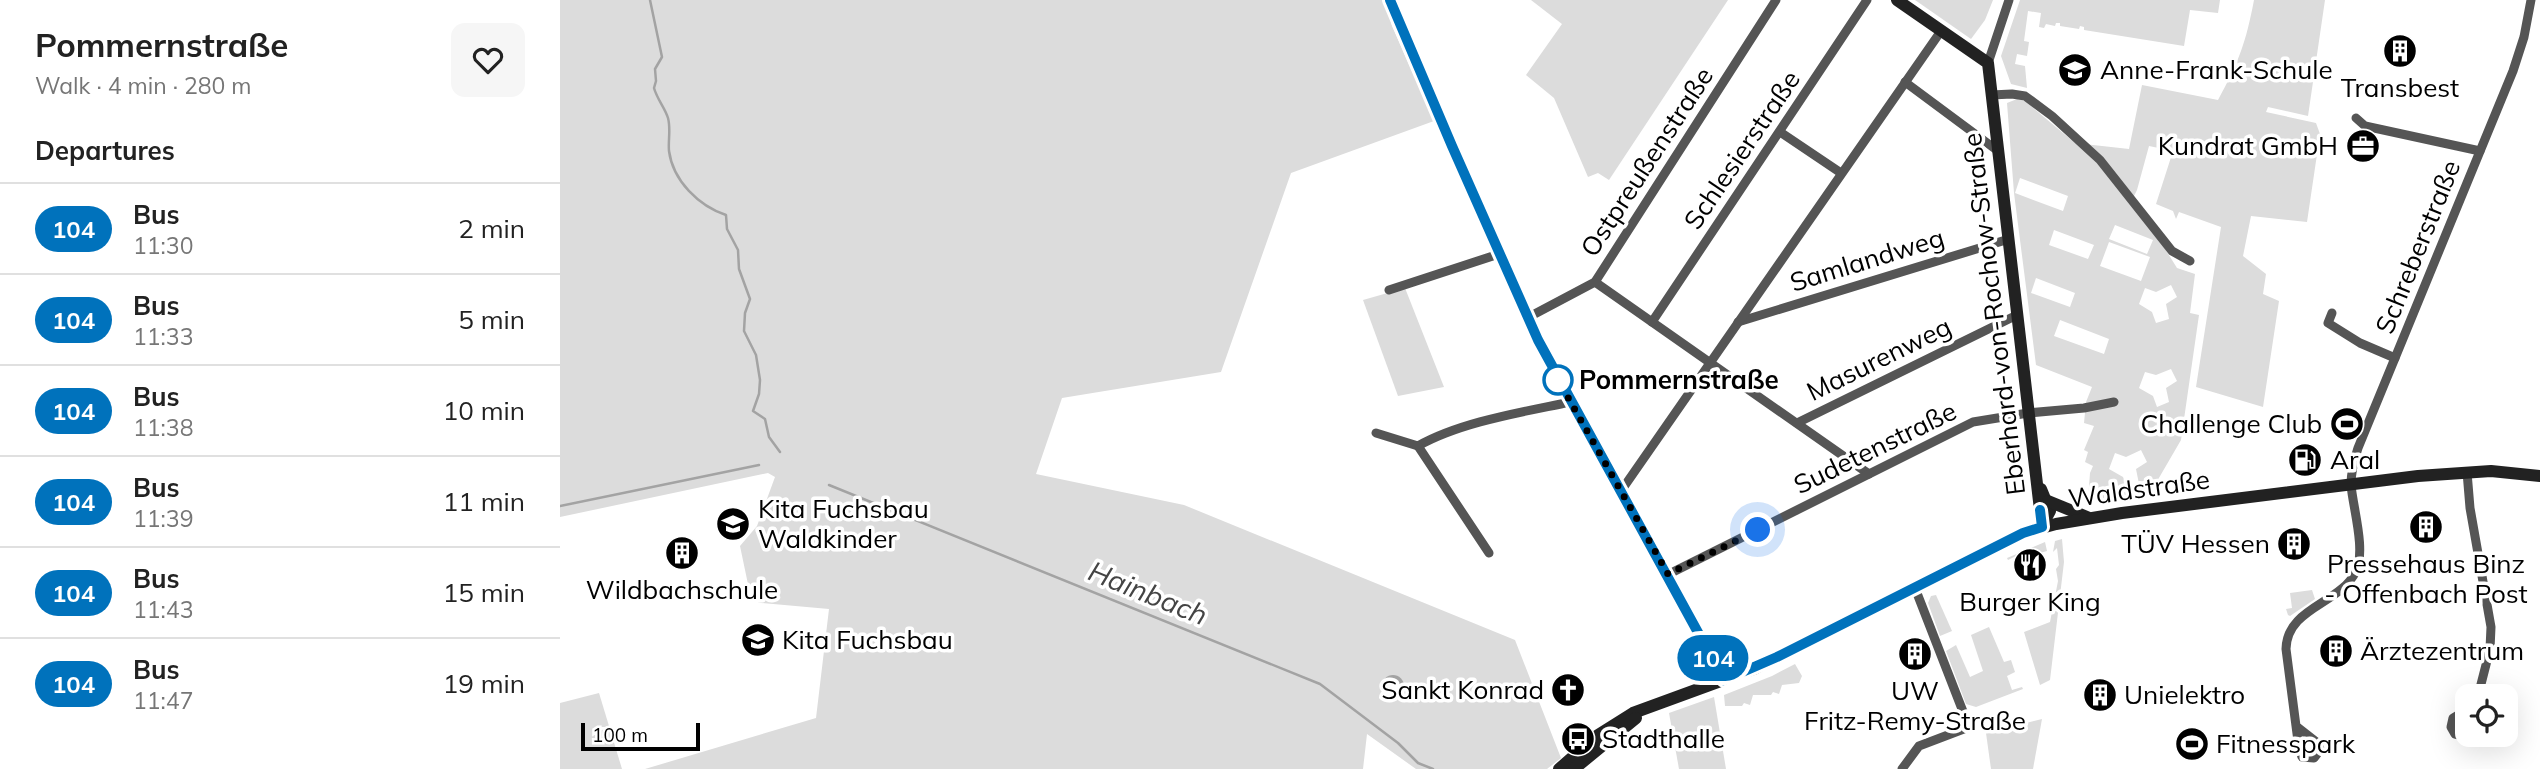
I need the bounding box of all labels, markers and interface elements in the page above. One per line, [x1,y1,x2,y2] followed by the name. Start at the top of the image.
[451,23,525,97] button: heart
[35,24,288,65] text: Pommernstraße
[2381,32,2419,70] building icon: Transbest
[2056,51,2094,89] school or university icon: Anne-Frank-Schule
[2100,53,2333,86] place label: Anne-Frank-Schule
[1573,61,1720,263] street label: Ostpreußenstraße
[1676,64,1807,235] street label: Schlesierstraße
[35,71,252,100] text: Walk · 4 min · 280 m
[2341,71,2459,104] place label: Transbest
[2344,127,2382,165] office icon: Kundrat GmbH
[2158,129,2338,162] place label: Kundrat GmbH
[1955,131,2032,497] street label: Eberhard-von-Rochow-Straße
[35,134,175,167] text: Departures
[2368,155,2467,338] street label: Schreberstraße
[133,198,179,231] text: Bus
[458,212,525,245] text: 2 min
[52,214,95,244] text: 104
[1786,220,1948,299] street label: Samlandweg
[133,231,193,260] text: 11:30
[133,289,179,322] text: Bus
[458,303,525,336] text: 5 min
[52,305,95,335] text: 104
[1801,309,1956,408] street label: Masurenweg
[133,322,193,351] text: 11:33
[1579,363,1779,396] place label: Pommernstraße
[1543,365,1573,395] marker: Pommernstraße
[133,380,179,413] text: Bus
[443,394,525,427] text: 10 min
[1788,394,1961,501] street label: Sudetenstraße
[52,396,95,426] text: 104
[2328,405,2366,443] sports icon: Challenge Club
[2140,407,2322,440] place label: Challenge Club
[133,413,193,442] text: 11:38
[2286,441,2324,479] fuel station icon: Aral
[2330,443,2380,476] place label: Aral
[2066,462,2212,515] street label: Waldstraße
[133,471,179,504] text: Bus
[443,485,525,518] text: 11 min
[52,487,95,517] text: 104
[758,492,929,555] place label: Kita Fuchsbau Waldkinder
[133,504,193,533] text: 11:39
[714,505,752,543] school or university icon: Kita Fuchsbau Waldkinder
[2407,508,2445,546] building icon: Pressehaus Binz - Offenbach Post
[1740,512,1775,547] your location
[2275,525,2313,563] building icon: TÜV Hessen
[2121,527,2270,560] place label: TÜV Hessen
[663,534,701,572] building icon: Wildbachschule
[2011,546,2049,584] restaurant icon: Burger King
[2324,547,2528,610] place label: Pressehaus Binz - Offenbach Post
[1084,553,1213,632] water label: Hainbach
[133,562,179,595] text: Bus
[586,573,778,606] place label: Wildbachschule
[443,576,525,609] text: 15 min
[52,578,95,608] text: 104
[1959,585,2101,618] place label: Burger King
[133,595,193,624] text: 11:43
[739,621,777,659] school or university icon: Kita Fuchsbau
[782,623,953,656] place label: Kita Fuchsbau
[2317,632,2355,670] building icon: Ärztezentrum
[2360,634,2524,667] place label: Ärztezentrum
[1673,635,1753,681] line badge: 104
[1896,635,1934,673] building icon: UW Fritz-Remy-Straße
[1691,643,1735,673] text: 104
[133,653,179,686] text: Bus
[443,667,525,700] text: 19 min
[52,669,95,699] text: 104
[1549,671,1587,709] church icon: Sankt Konrad
[1381,673,1544,706] place label: Sankt Konrad
[1804,674,2026,737] place label: UW Fritz-Remy-Straße
[2081,676,2119,714] building icon: Unielektro
[2124,678,2245,711] place label: Unielektro
[2455,684,2518,747] map controls
[2455,684,2518,747] button: locate
[133,686,193,715] text: 11:47
[581,720,700,752] scale bar
[1559,720,1597,758] bus stop icon: Stadthalle
[1602,722,1725,755] place label: Stadthalle
[592,723,648,747] text: 100 m
[2173,725,2211,763] sports icon: Fitnesspark
[2216,727,2356,760] place label: Fitnesspark

